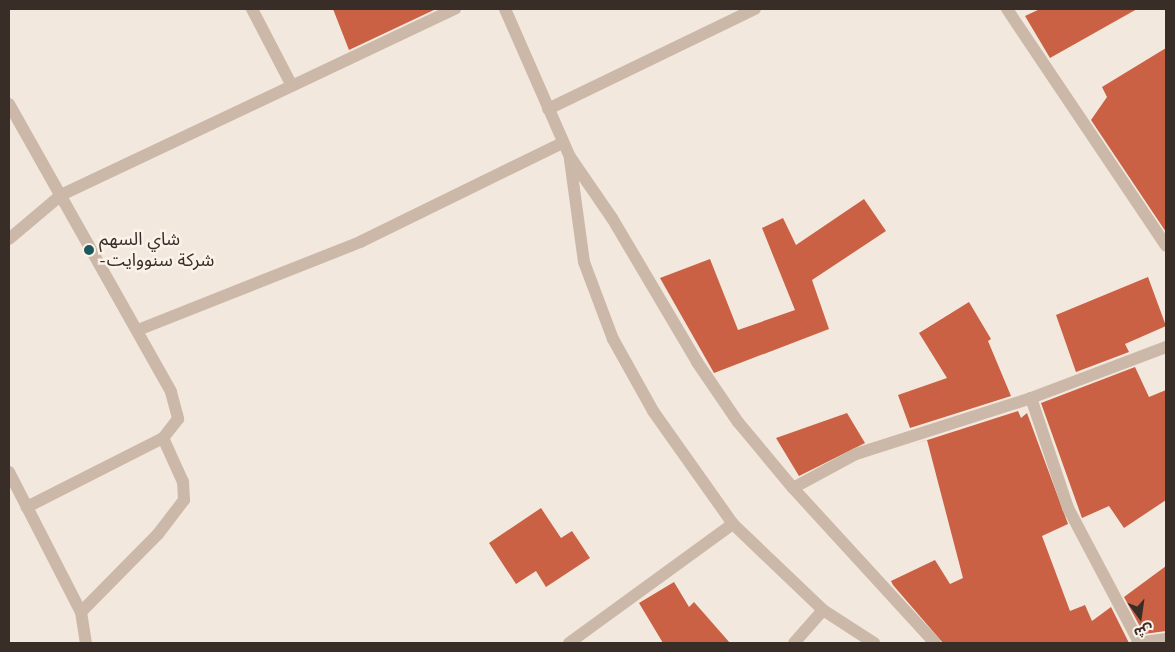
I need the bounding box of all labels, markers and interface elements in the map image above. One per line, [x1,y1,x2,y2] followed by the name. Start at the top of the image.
[99,229,214,272] place label: شاي السهم -شركة سنووايت
[83,244,95,256] marker: شاي السهم -شركة سنووايت
[1115,592,1165,642] north arrow
[1132,621,1155,643] text: ش

